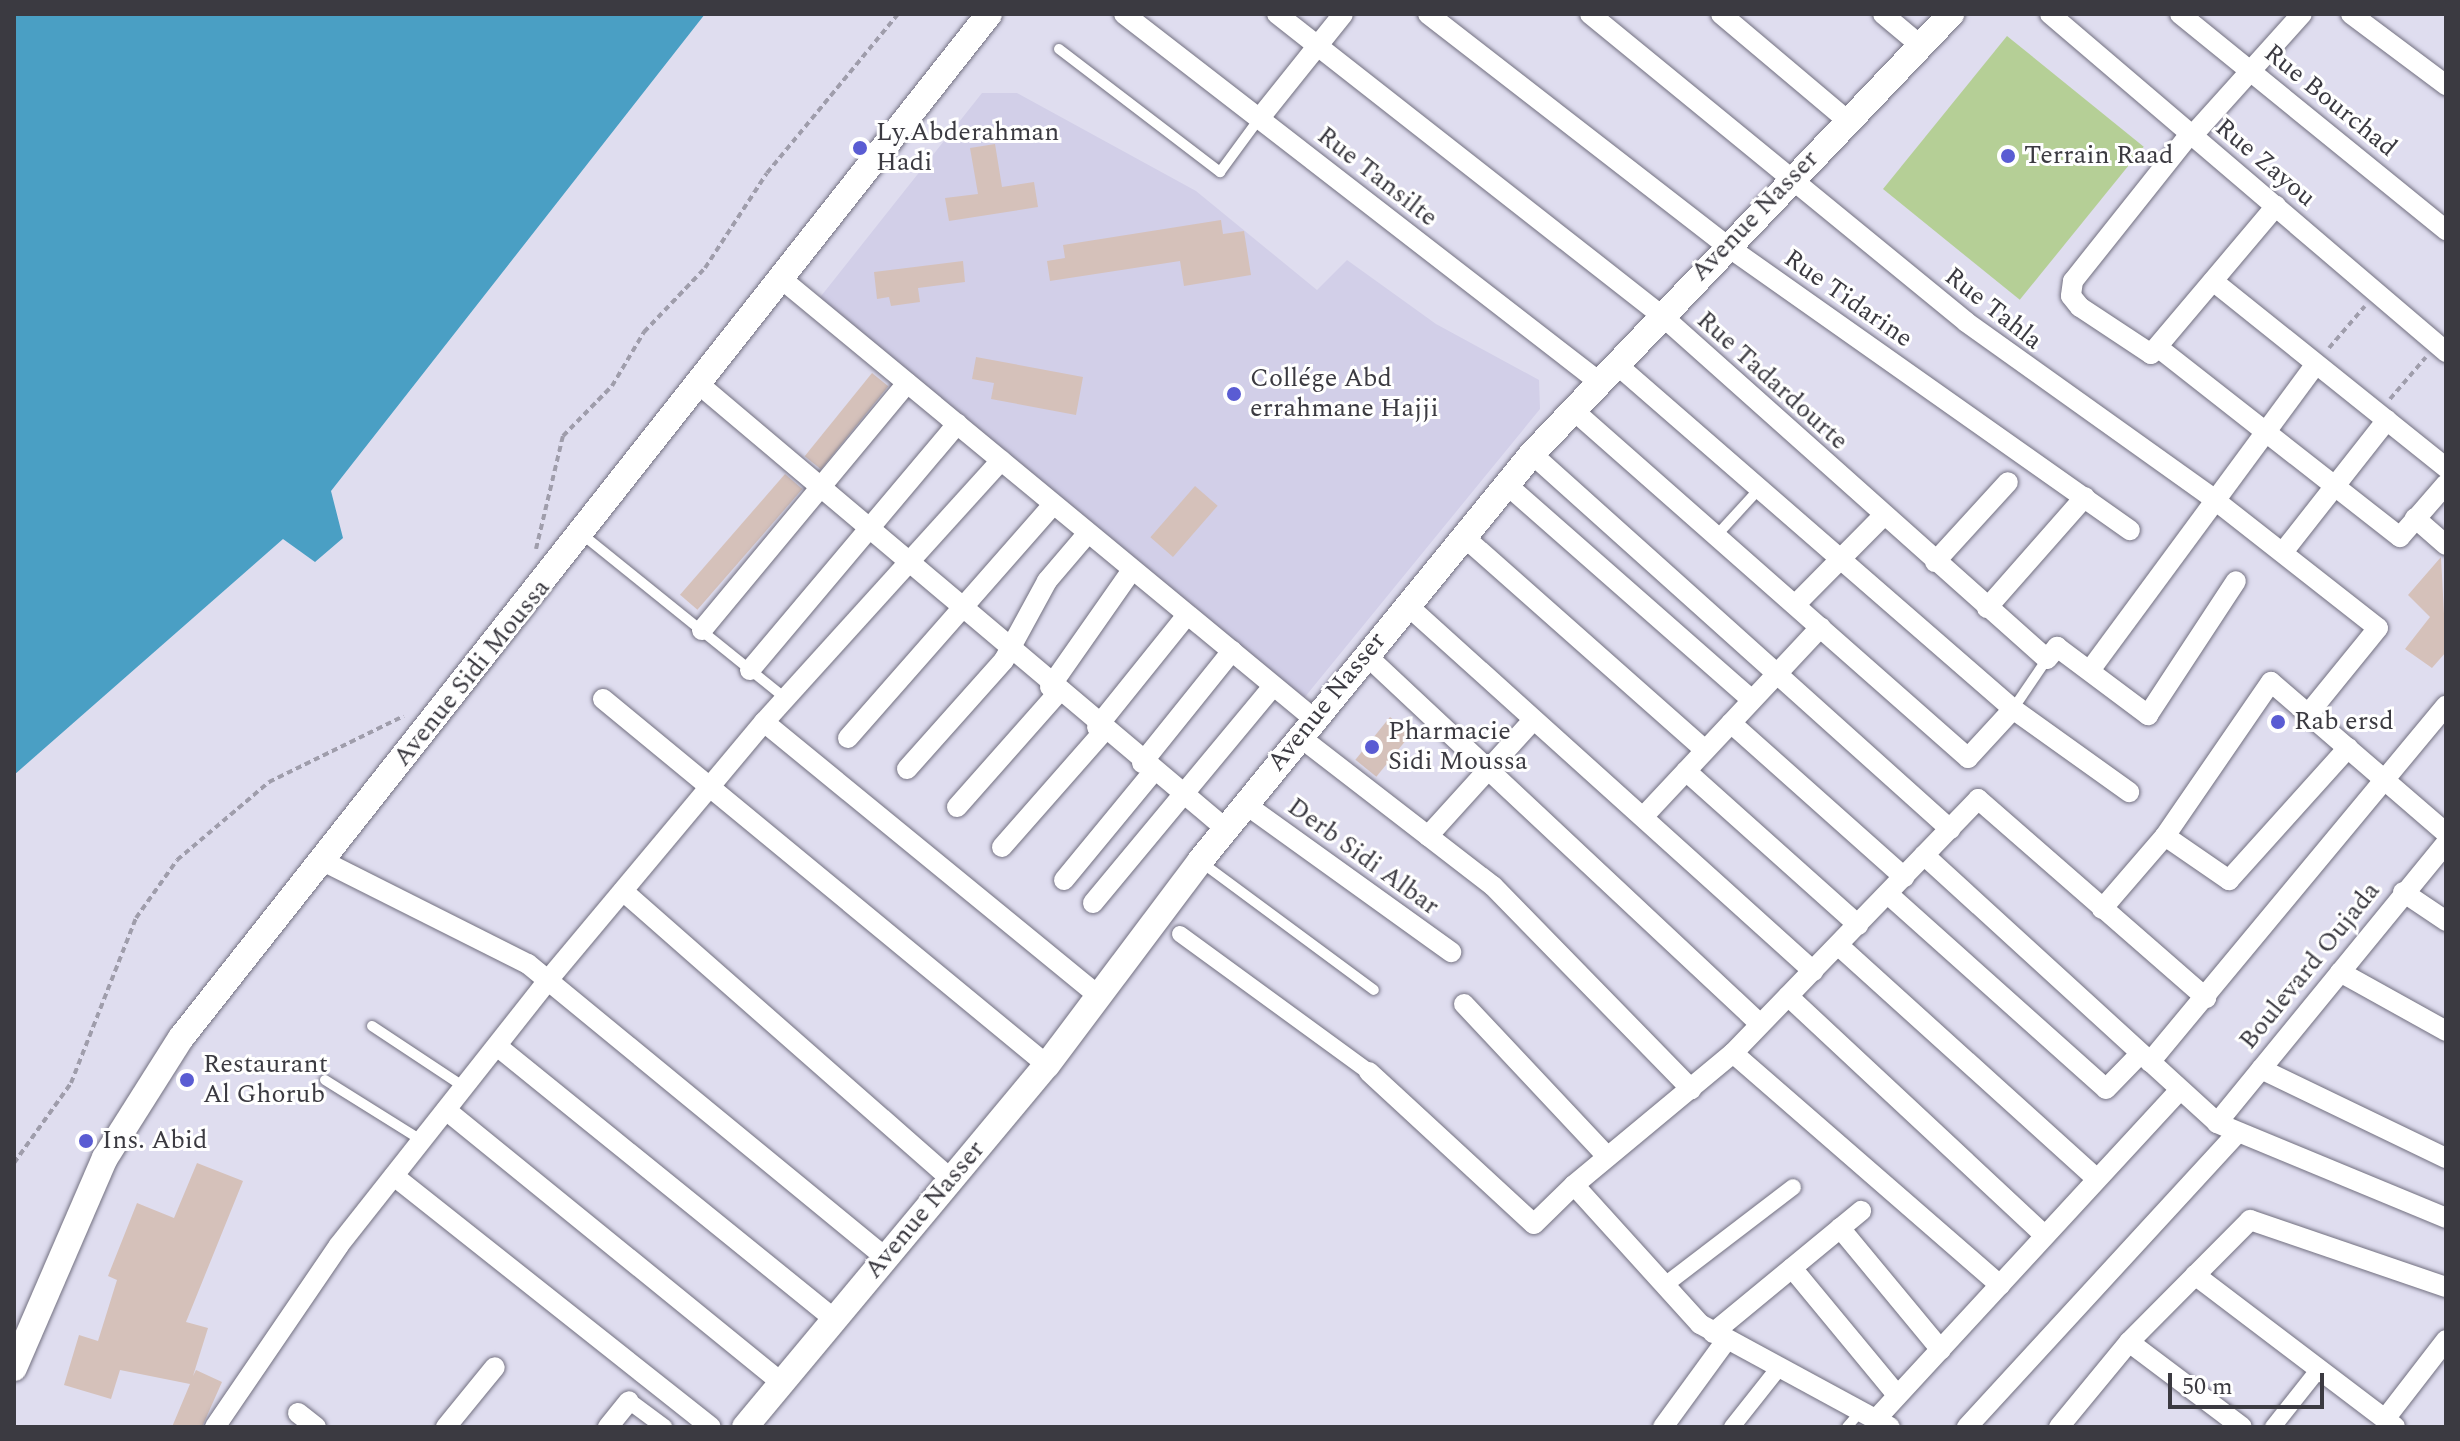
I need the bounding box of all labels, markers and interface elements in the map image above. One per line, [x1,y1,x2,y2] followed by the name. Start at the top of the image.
[2257,38,2403,164] street label: Rue Bourchad
[2208,112,2322,214] street label: Rue Zayou
[876,117,1059,178] place label: Ly.Abderahman Hadi
[1311,120,1443,234] street label: Rue Tansilte
[851,139,869,157] marker: Ly.Abderahman Hadi
[2024,140,2174,172] place label: Terrain Raad
[1685,144,1825,288] street label: Avenue Nasser
[1999,147,2017,165] marker: Terrain Raad
[1778,243,1918,355] street label: Rue Tidarine
[1938,261,2048,357] street label: Rue Tahla
[1690,305,1854,457] street label: Rue Tadardourte
[1250,363,1439,424] place label: Collége Abd errahmane Hajji
[1225,385,1243,403] marker: Collége Abd errahmane Hajji
[387,573,557,773] street label: Avenue Sidi Moussa
[1261,626,1393,778] street label: Avenue Nasser
[2294,706,2394,738] place label: Rab ersd
[2269,713,2287,731] marker: Rab ersd
[1388,716,1528,778] place label: Pharmacie Sidi Moussa
[1363,738,1381,756] marker: Pharmacie Sidi Moussa
[1281,792,1445,922] street label: Derb Sidi Albar
[2233,876,2387,1056] street label: Boulevard Oujada
[203,1049,328,1110] place label: Restaurant Al Ghorub
[178,1071,196,1089] marker: Restaurant Al Ghorub
[102,1125,207,1157] place label: Ins. Abid
[77,1132,95,1150] marker: Ins. Abid
[858,1135,992,1285] street label: Avenue Nasser
[2172,1357,2328,1407] scale bar
[2182,1369,2233,1405] text: 50 m

